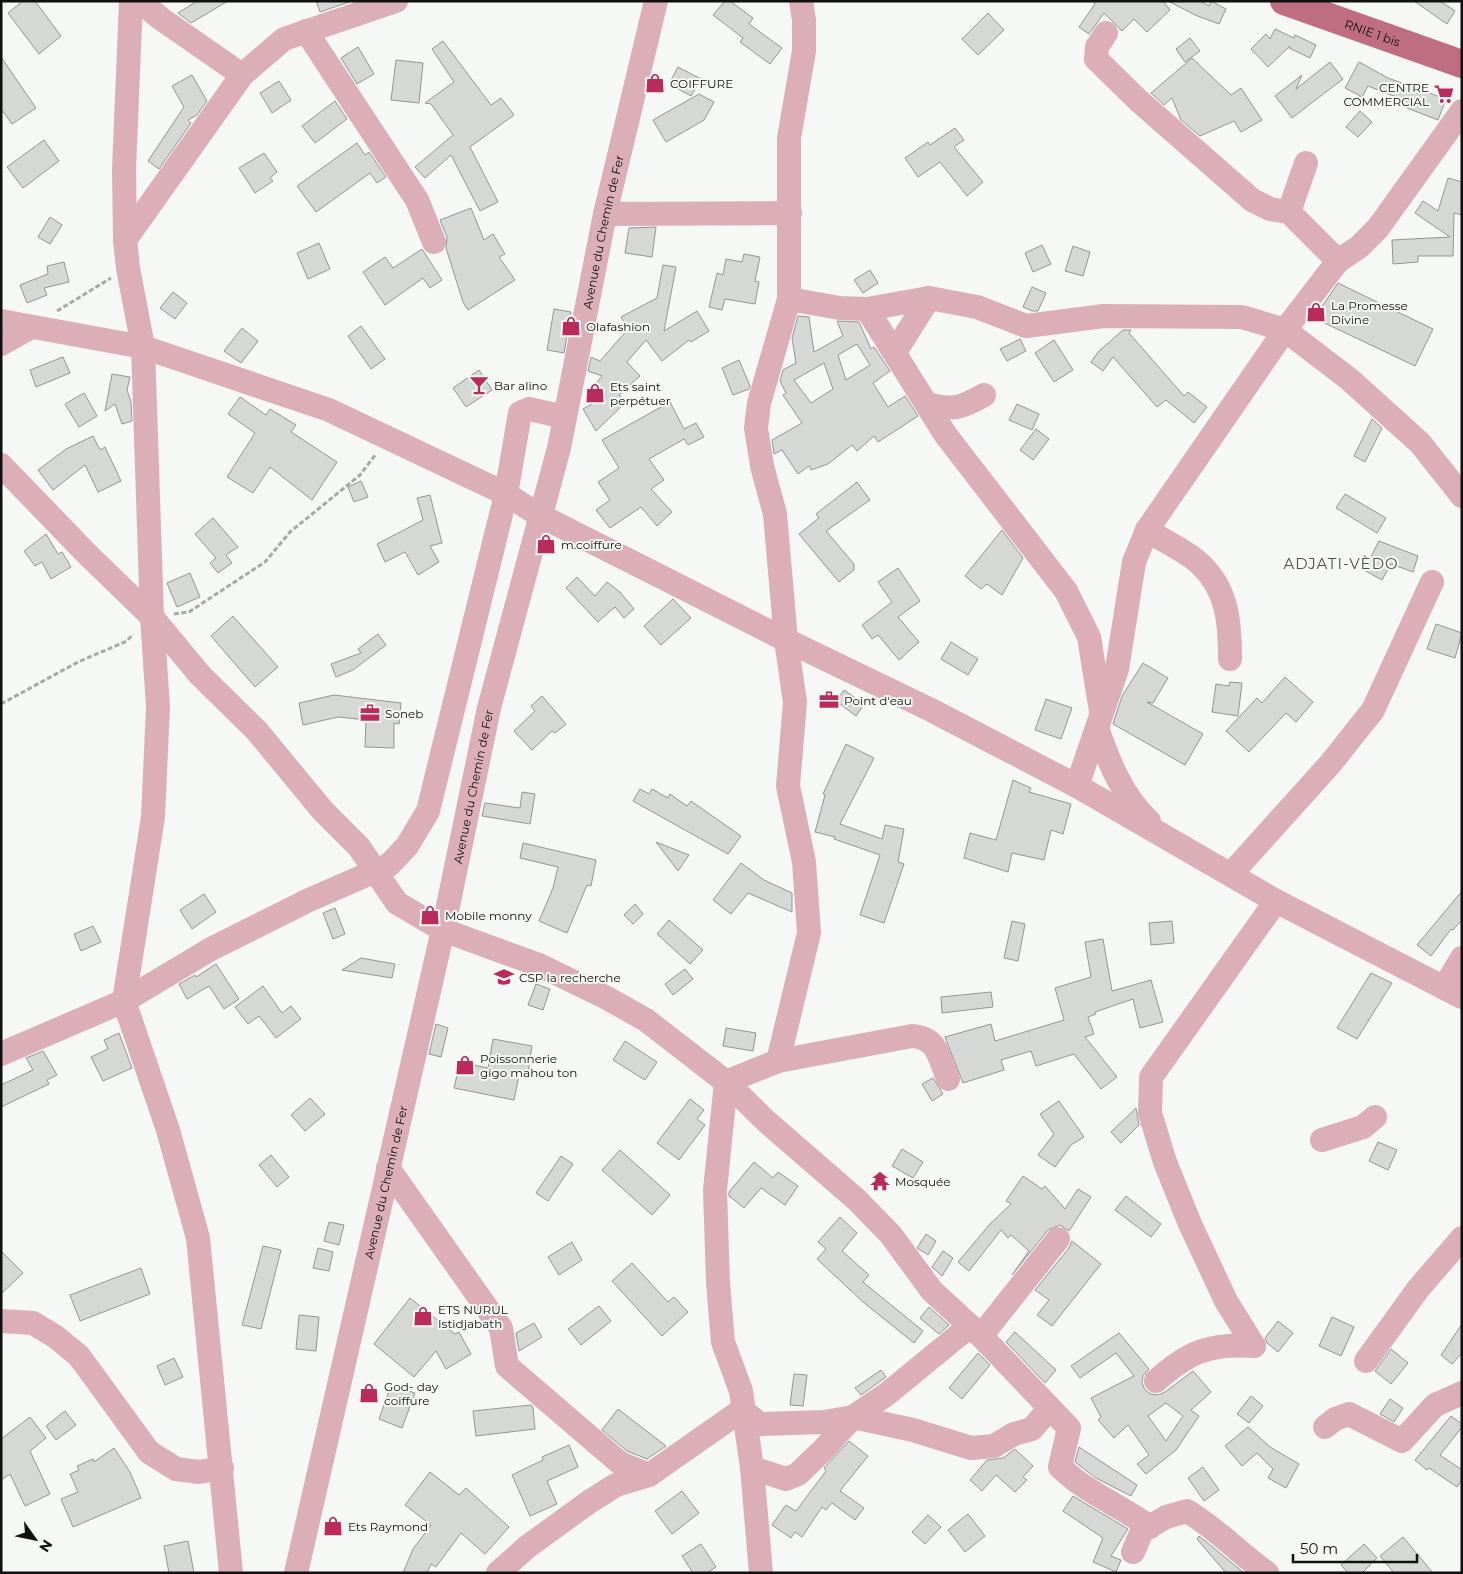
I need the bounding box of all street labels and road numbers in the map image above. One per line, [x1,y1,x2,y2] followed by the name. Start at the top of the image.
[1343,16,1403,49] street label: RNIE 1 bis
[579,153,626,310] street label: Avenue du Chemin de Fer
[449,708,496,865] street label: Avenue du Chemin de Fer
[361,1104,410,1260] street label: Avenue du Chemin de Fer

